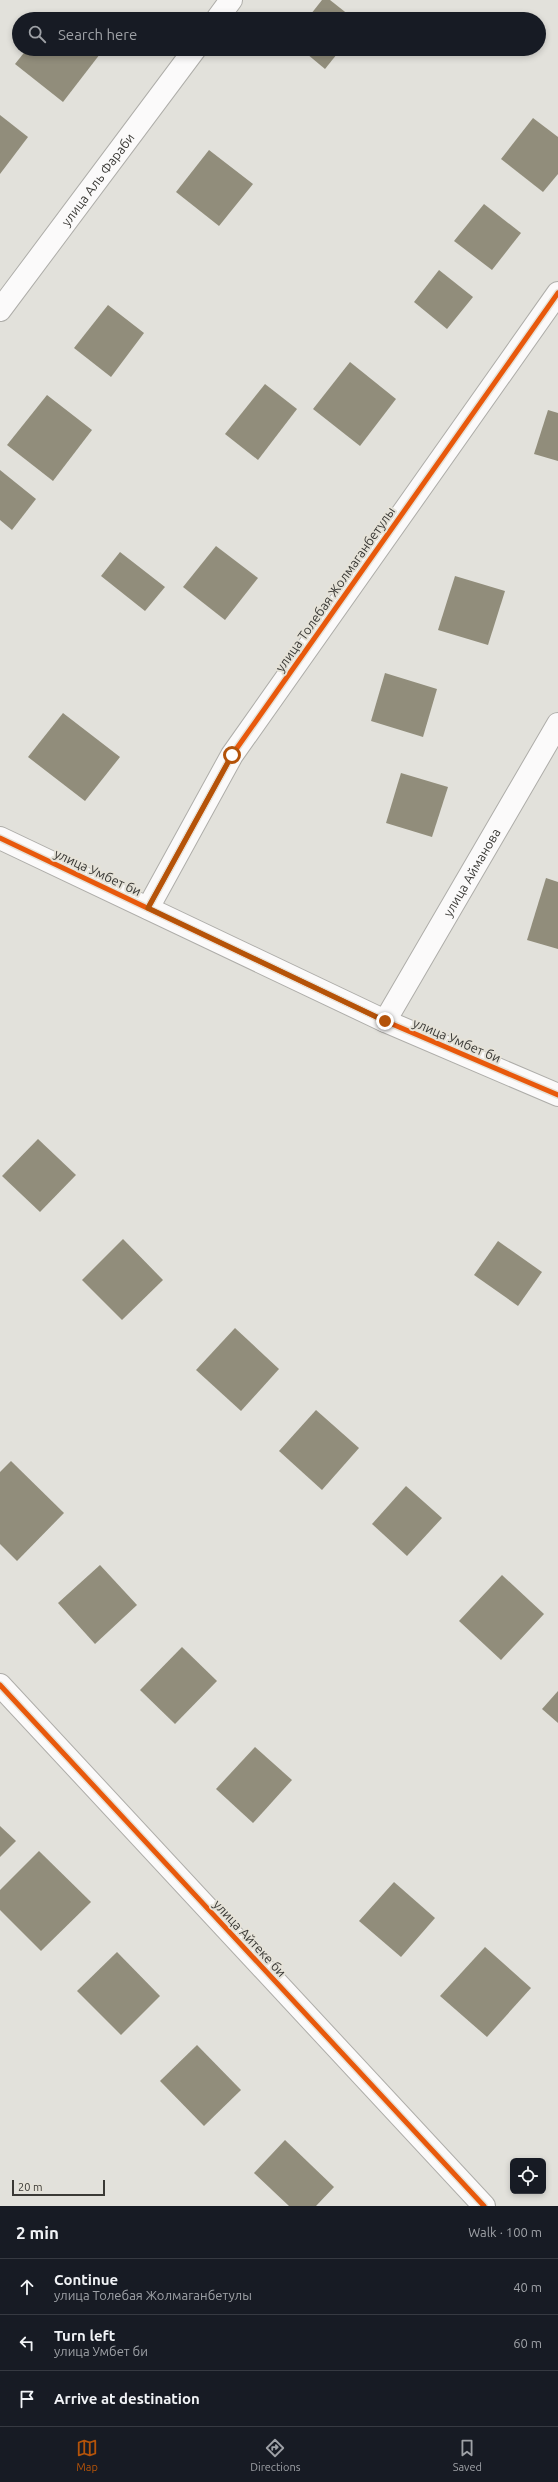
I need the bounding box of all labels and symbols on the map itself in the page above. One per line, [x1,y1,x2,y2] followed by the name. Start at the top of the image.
[58,130,137,228] street label: улица Аль Фараби
[273,504,397,674] street label: улица Толебая Жолмаганбетулы
[223,746,241,764] route start
[440,826,503,919] street label: улица Айманова
[52,846,144,898] street label: улица Умбет би
[376,1012,394,1030] route end
[411,1015,503,1065] street label: улица Умбет би
[211,1897,289,1979] street label: улица Айтеке би
[12,2178,105,2197] scale bar

